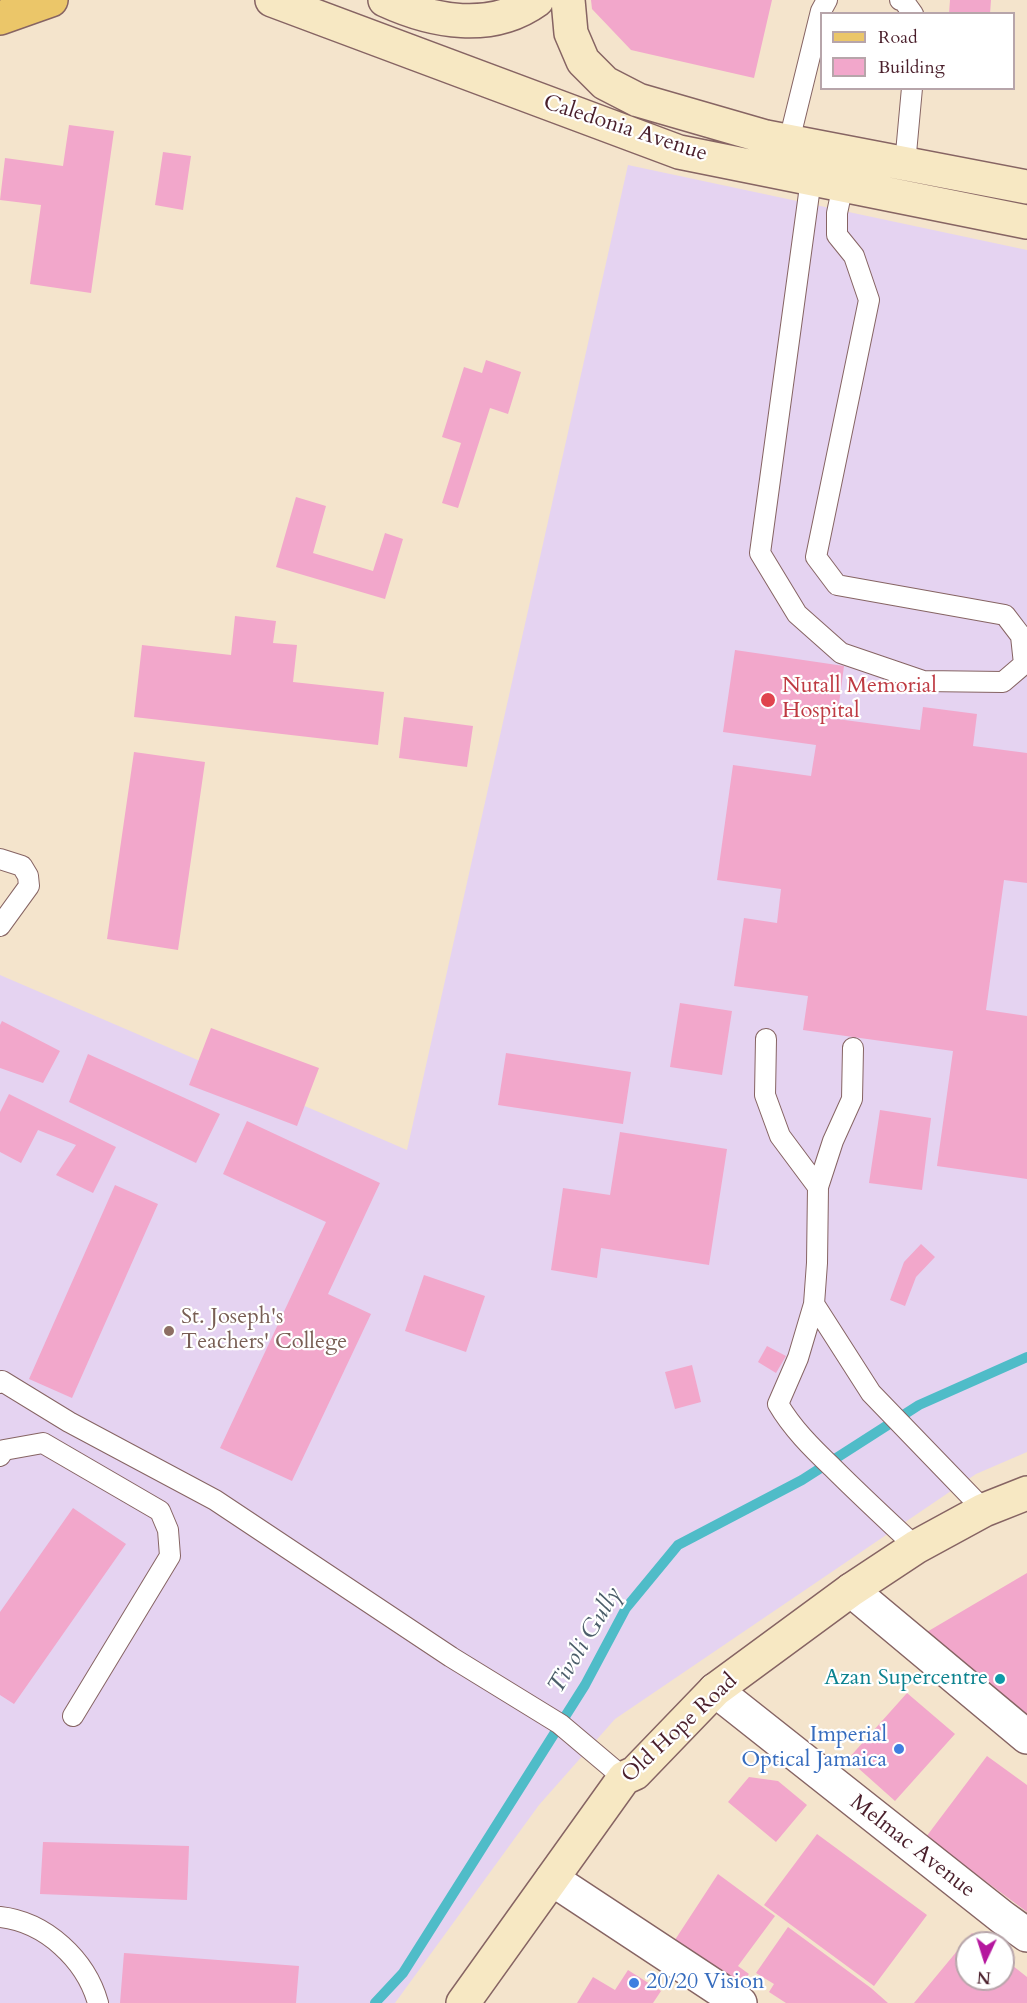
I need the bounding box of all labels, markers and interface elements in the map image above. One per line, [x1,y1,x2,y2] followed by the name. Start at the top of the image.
[820,12,1015,90] legend
[878,25,918,50] text: Road
[878,55,945,80] text: Building
[540,90,710,168] street label: Caledonia Avenue
[782,674,937,726] place label: Nutall Memorial Hospital
[759,691,777,709] marker: Nutall Memorial Hospital
[181,1305,347,1356] place label: St. Joseph's Teachers' College
[162,1324,176,1338] marker: St. Joseph's Teachers' College
[543,1583,629,1699] water label: Tivoli Gully
[824,1666,988,1692] place label: Azan Supercentre
[617,1669,743,1789] street label: Old Hope Road
[993,1672,1007,1686] marker: Azan Supercentre
[741,1723,887,1774] place label: Imperial Optical Jamaica
[892,1742,906,1756] marker: Imperial Optical Jamaica
[844,1790,980,1904] street label: Melmac Avenue
[955,1931,1015,1991] north arrow
[976,1966,992,1988] text: N
[646,1970,764,1996] place label: 20/20 Vision
[627,1976,641,1990] marker: 20/20 Vision

